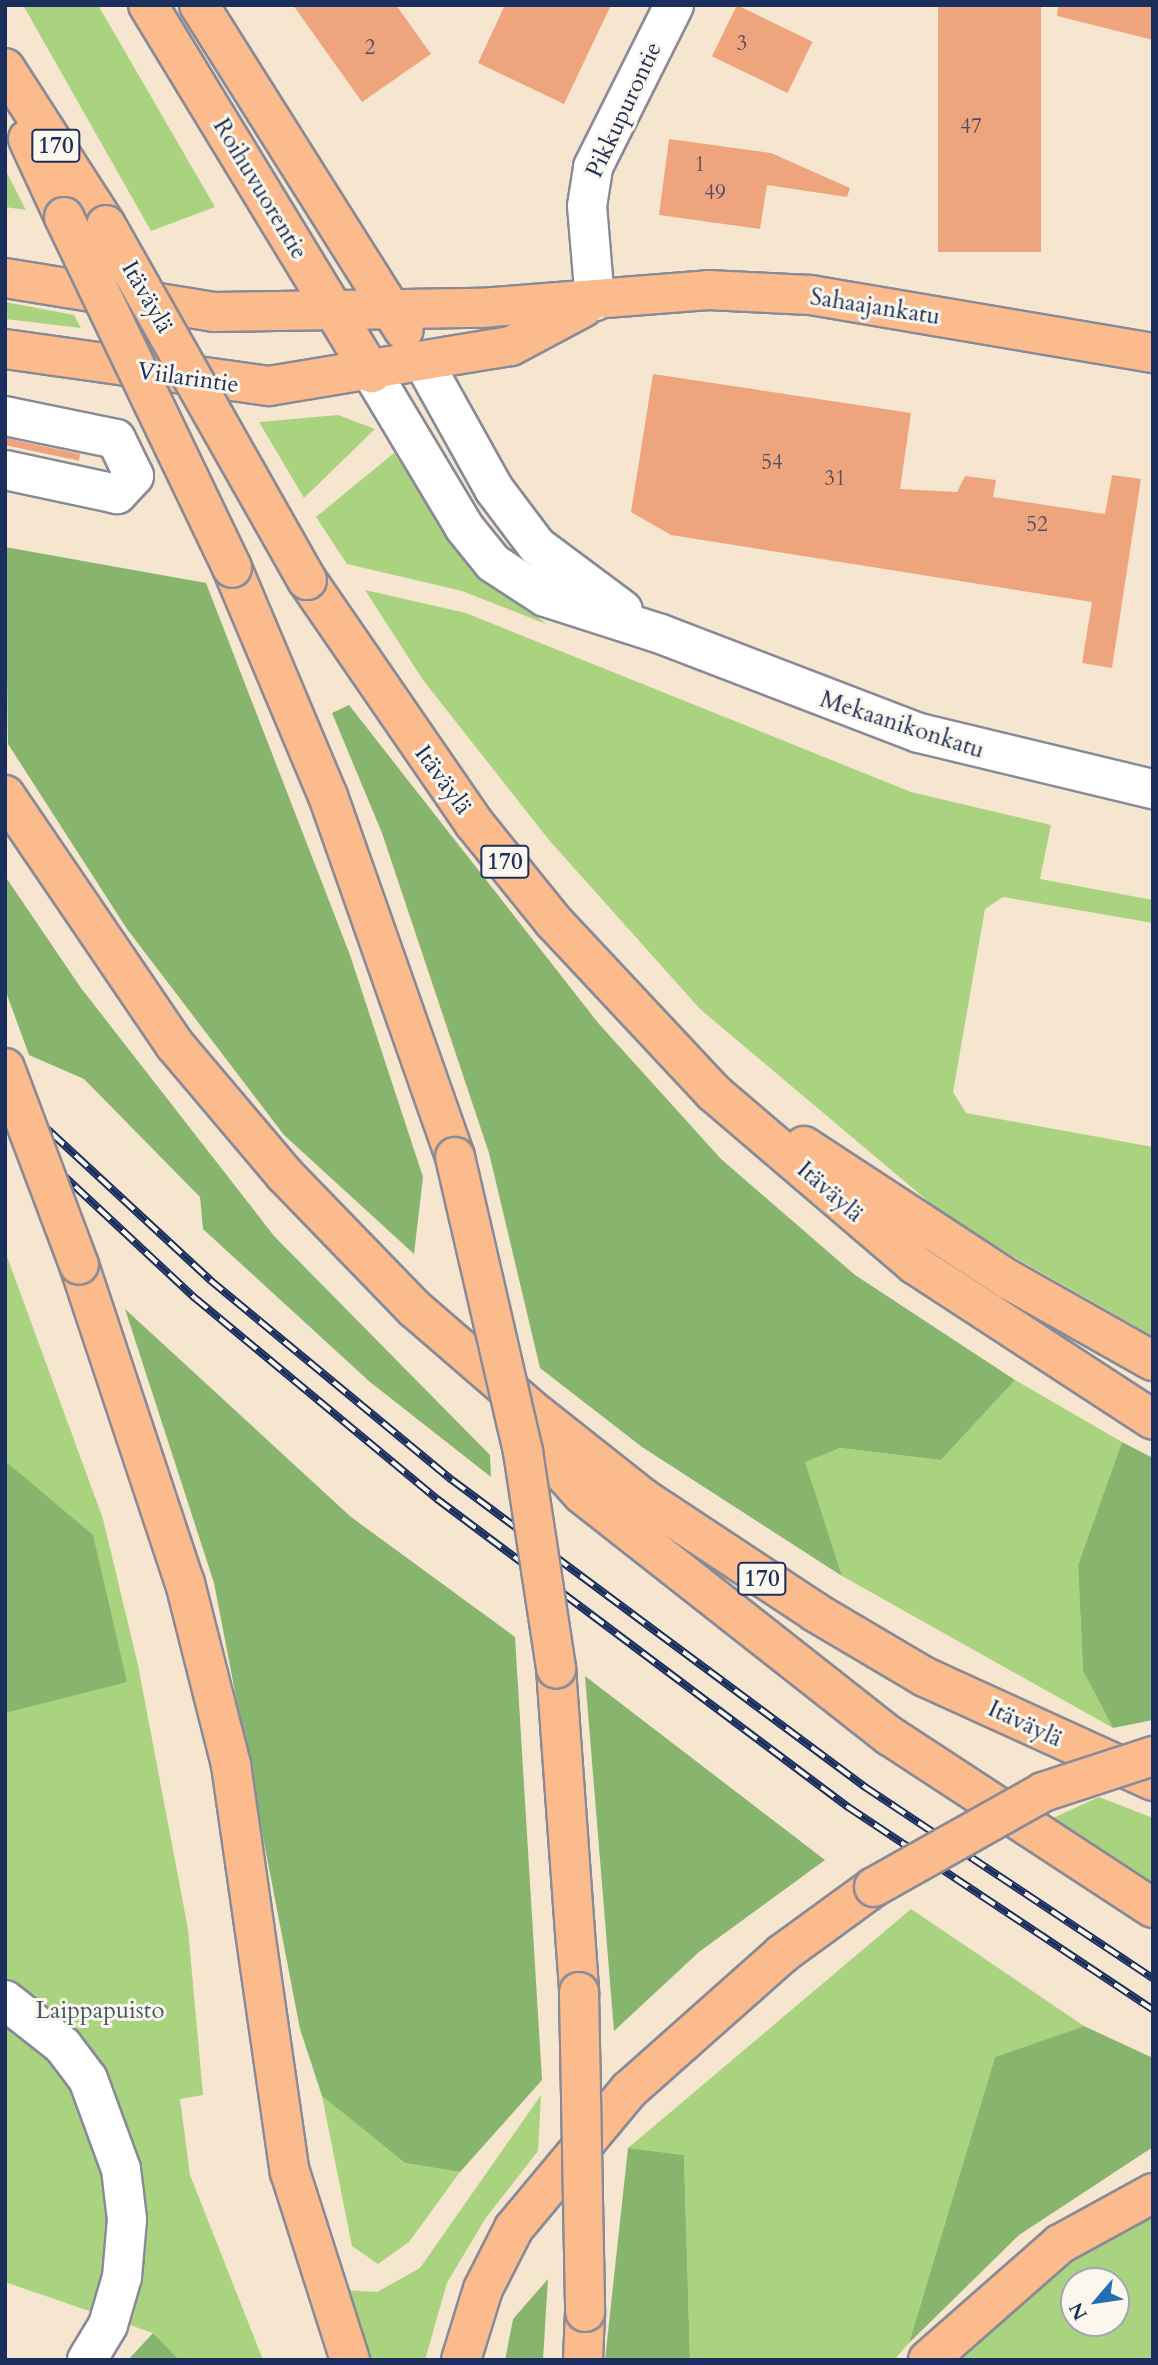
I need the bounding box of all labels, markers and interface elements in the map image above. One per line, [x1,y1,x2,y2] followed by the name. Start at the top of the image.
[737,31,747,57] house number: 3
[365,35,375,61] house number: 2
[580,38,668,182] street label: Pikkupurontie
[207,113,313,265] street label: Roihuvuorentie
[960,114,982,140] house number: 47
[30,127,82,166] road number: 170
[695,152,705,178] house number: 1
[704,180,726,206] house number: 49
[115,256,179,338] street label: Itäväylä
[808,283,942,331] street label: Sahaajankatu
[135,357,241,399] street label: Viilarintie
[761,450,783,476] house number: 54
[824,466,846,492] house number: 31
[1026,512,1048,538] house number: 52
[816,685,988,765] street label: Mekaanikonkatu
[408,740,478,820] street label: Itäväylä
[479,842,531,882] road number: 170
[791,1155,869,1229] street label: Itäväylä
[736,1560,788,1598] road number: 170
[983,1694,1067,1754] street label: Itäväylä
[36,1997,164,2025] park label: Laippapuisto
[1060,2267,1130,2337] north arrow
[1063,2298,1094,2325] text: N

